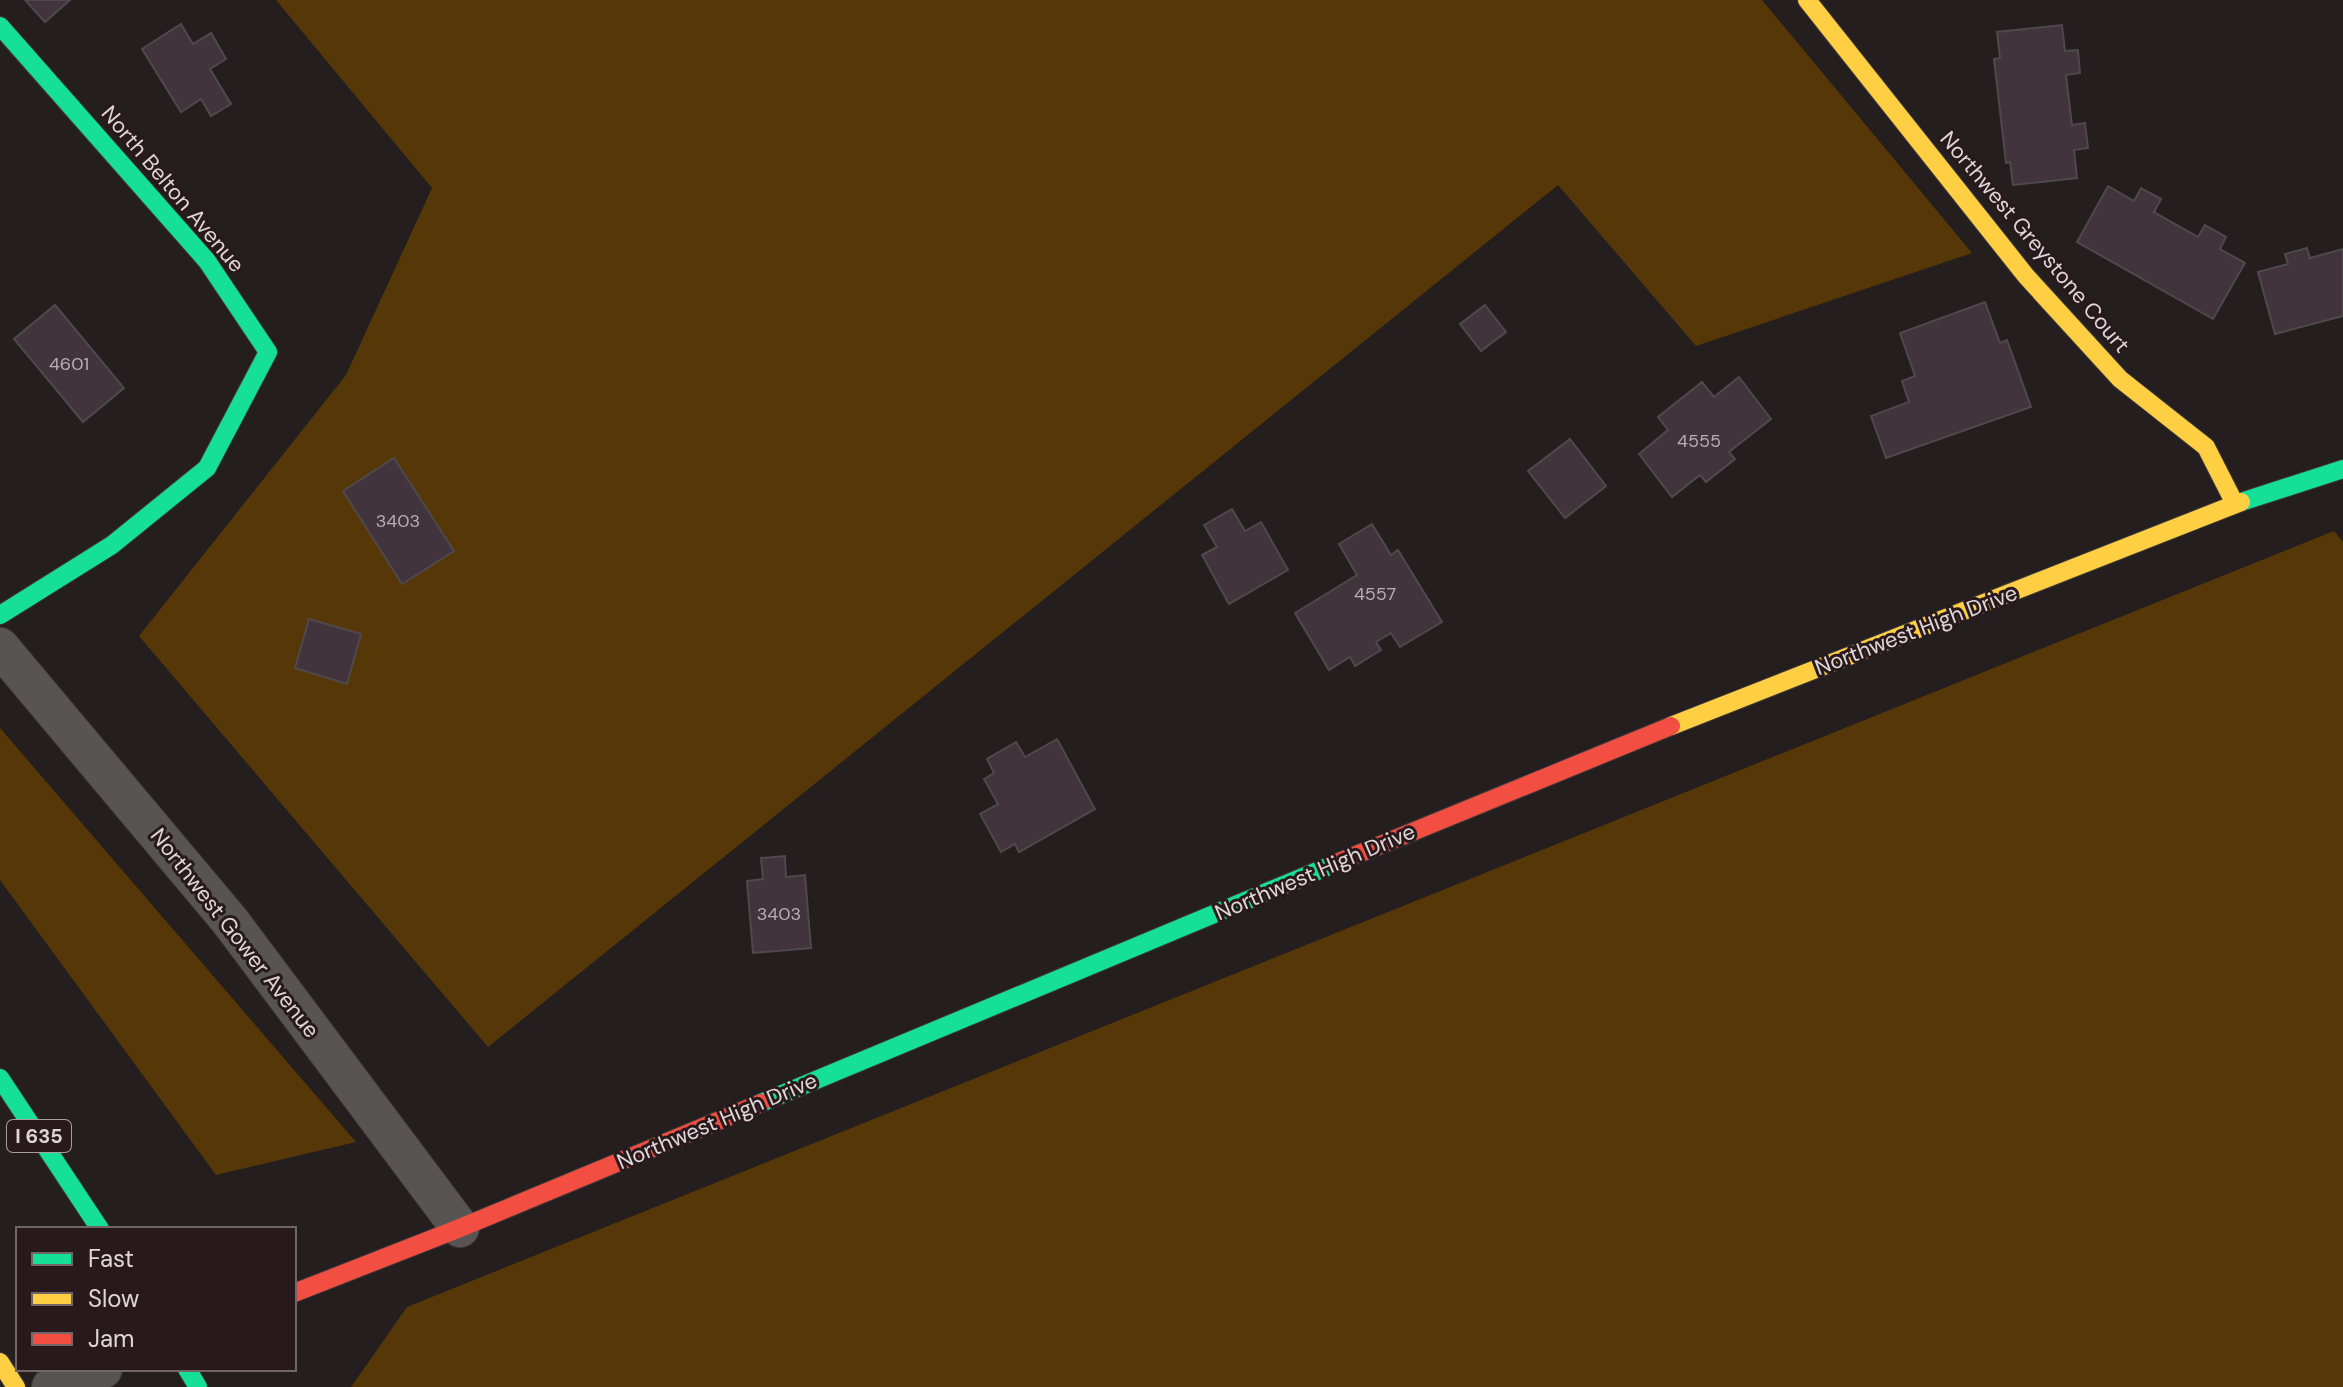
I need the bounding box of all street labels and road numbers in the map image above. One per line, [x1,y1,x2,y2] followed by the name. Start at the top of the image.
[95,100,251,278] street label: North Belton Avenue
[1934,125,2136,359] street label: Northwest Greystone Court
[1811,578,2021,682] street label: Northwest High Drive
[1211,817,1419,927] street label: Northwest High Drive
[144,822,326,1044] street label: Northwest Gower Avenue
[613,1066,821,1176] street label: Northwest High Drive
[7,1120,71,1152] road number: I 635

